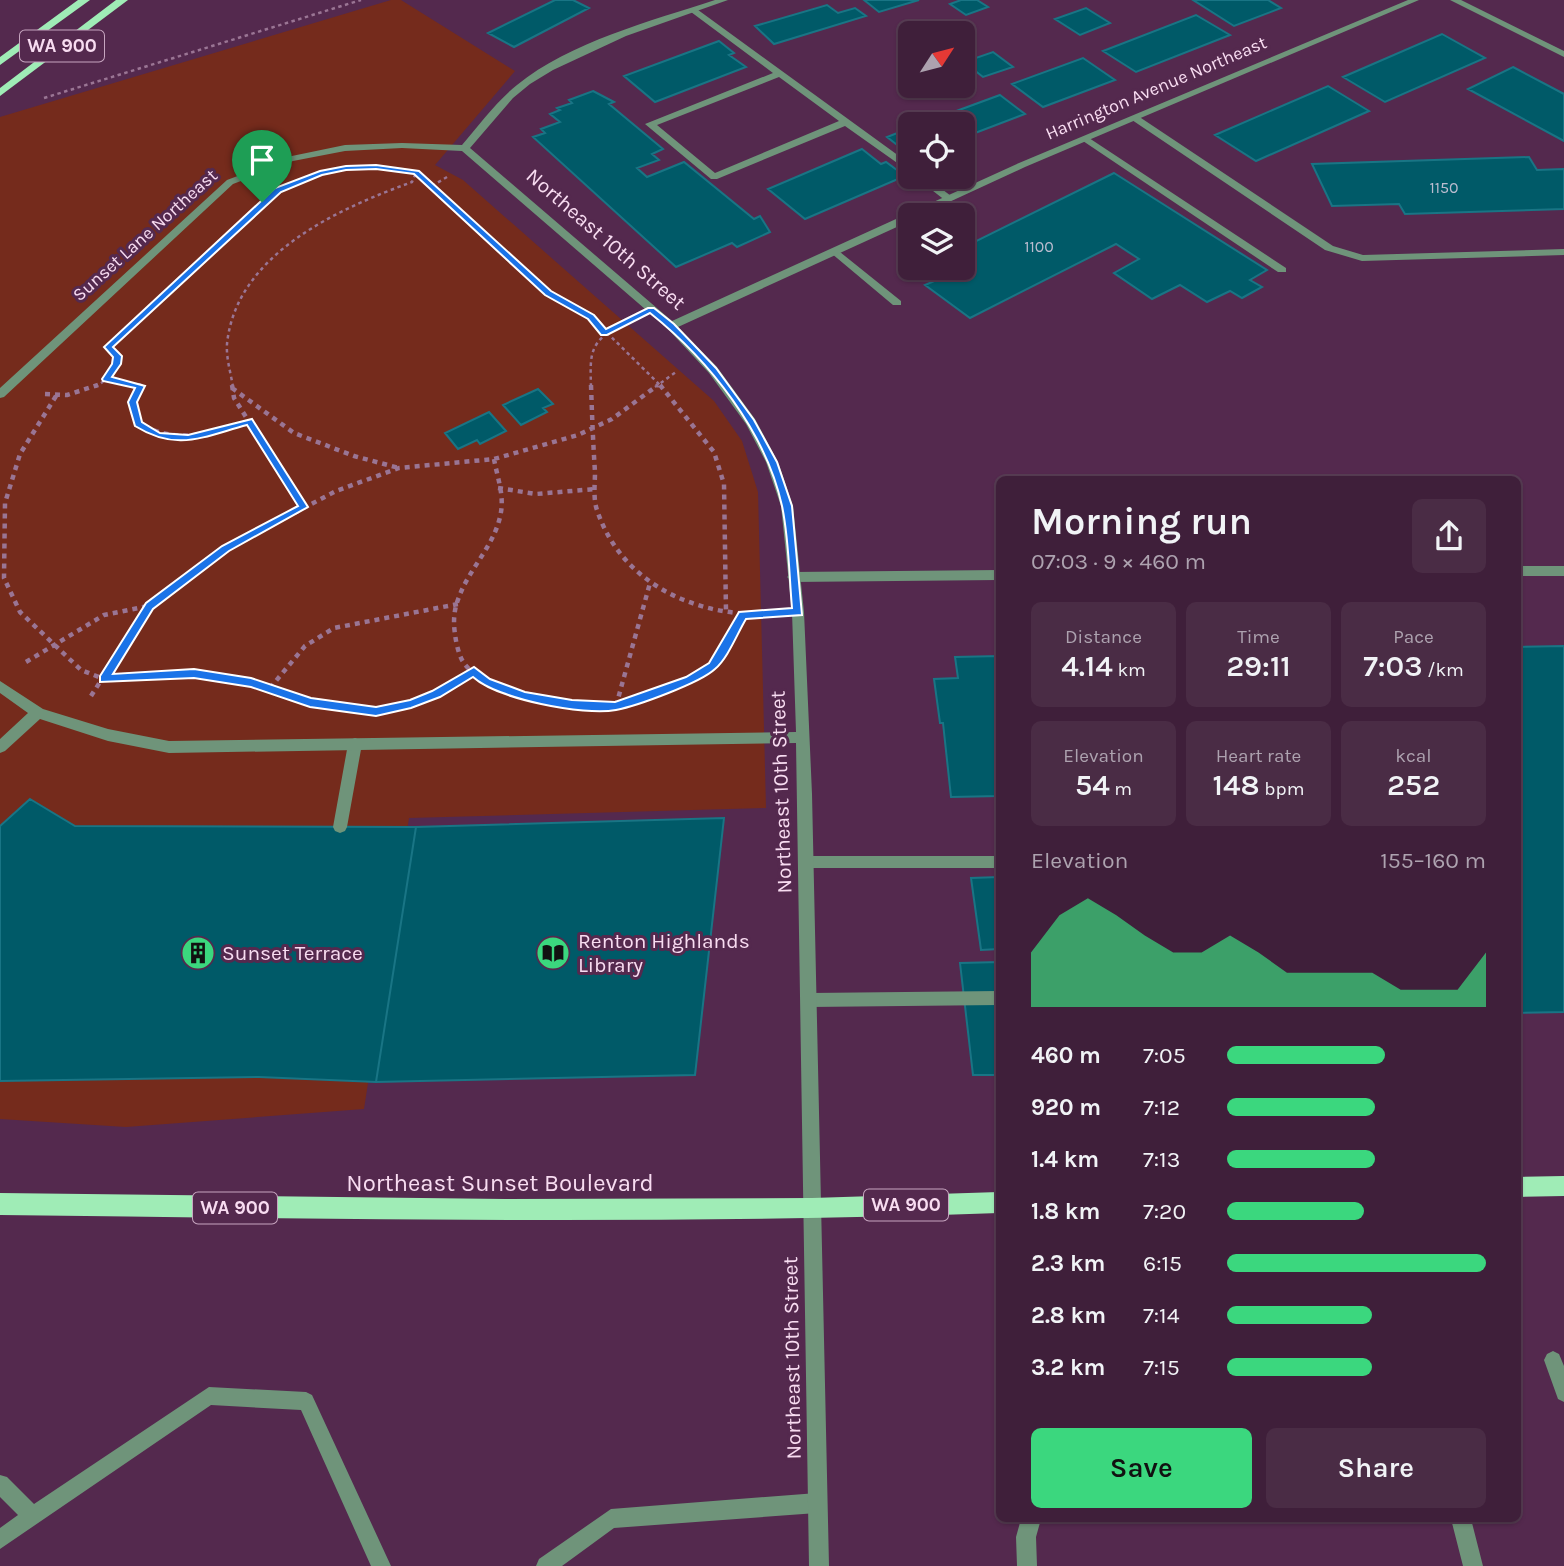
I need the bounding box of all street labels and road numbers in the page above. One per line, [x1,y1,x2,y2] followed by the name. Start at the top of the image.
[20,30,104,61] road number: WA 900
[1042,31,1270,145] street label: Harrington Avenue Northeast
[522,163,691,315] street label: Northeast 10th Street
[68,164,222,306] street label: Sunset Lane Northeast
[765,690,797,894] street label: Northeast 10th Street
[346,1169,654,1197] street label: Northeast Sunset Boulevard
[864,1190,948,1220] road number: WA 900
[193,1192,277,1224] road number: WA 900
[778,1256,806,1460] street label: Northeast 10th Street

